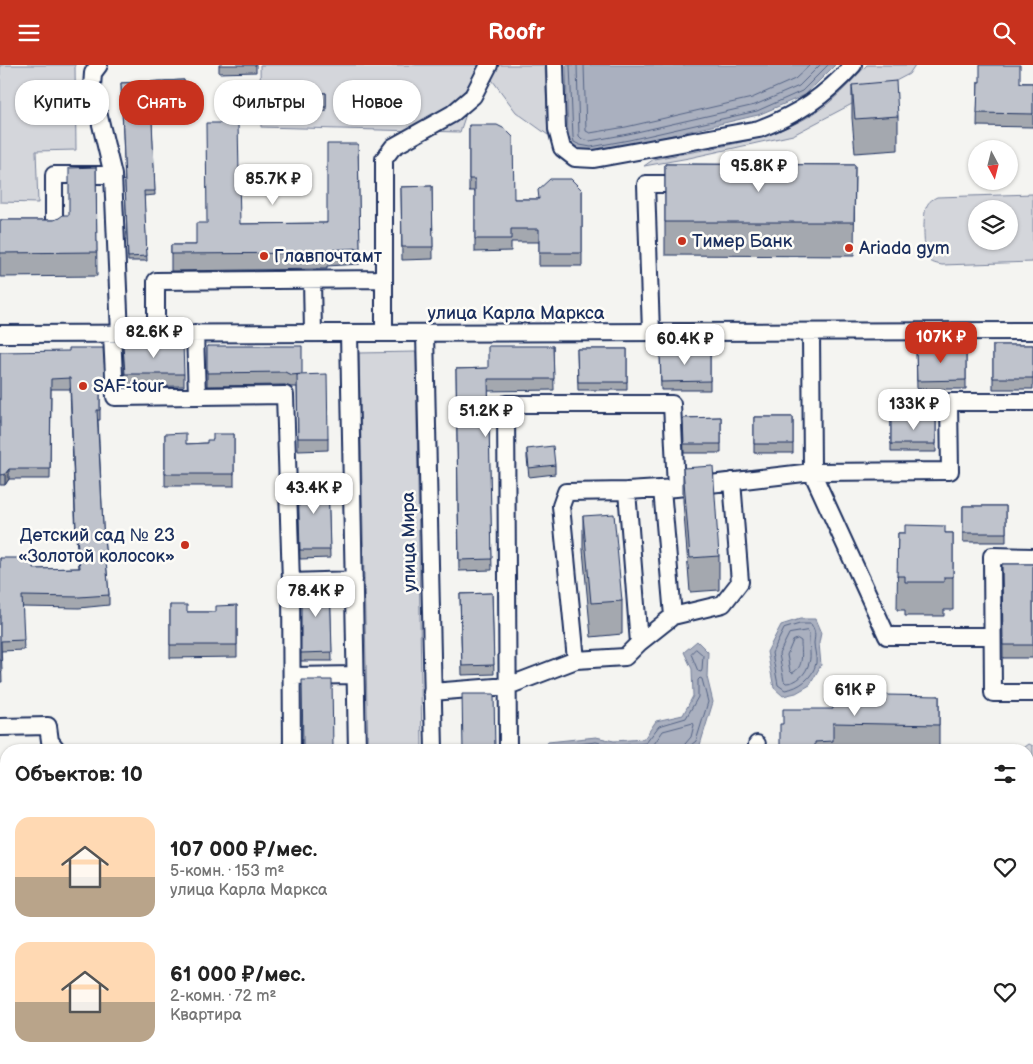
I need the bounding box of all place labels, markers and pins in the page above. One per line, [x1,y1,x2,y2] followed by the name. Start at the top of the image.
[713,151,805,193] pin: 95.8K ₽
[227,163,319,206] pin: 85.7K ₽
[692,231,793,252] place label: Тимер Банк
[676,235,688,247] marker: Тимер Банк
[859,238,950,259] place label: Ariada gym
[843,242,855,254] marker: Ariada gym
[274,246,383,267] place label: Главпочтамт
[258,250,270,262] marker: Главпочтамт
[108,317,200,359] pin: 82.6K ₽
[900,321,982,364] pin: 107K ₽
[639,323,731,366] pin: 60.4K ₽
[93,376,164,397] place label: SAF-tour
[77,380,89,392] marker: SAF-tour
[873,389,955,431] pin: 133K ₽
[440,395,532,438] pin: 51.2K ₽
[268,473,360,515] pin: 43.4K ₽
[18,525,175,567] place label: Детский сад № 23 «Золотой колосок»
[179,539,191,551] marker: Детский сад № 23 «Золотой колосок»
[270,575,362,618] pin: 78.4K ₽
[820,675,890,717] pin: 61K ₽

